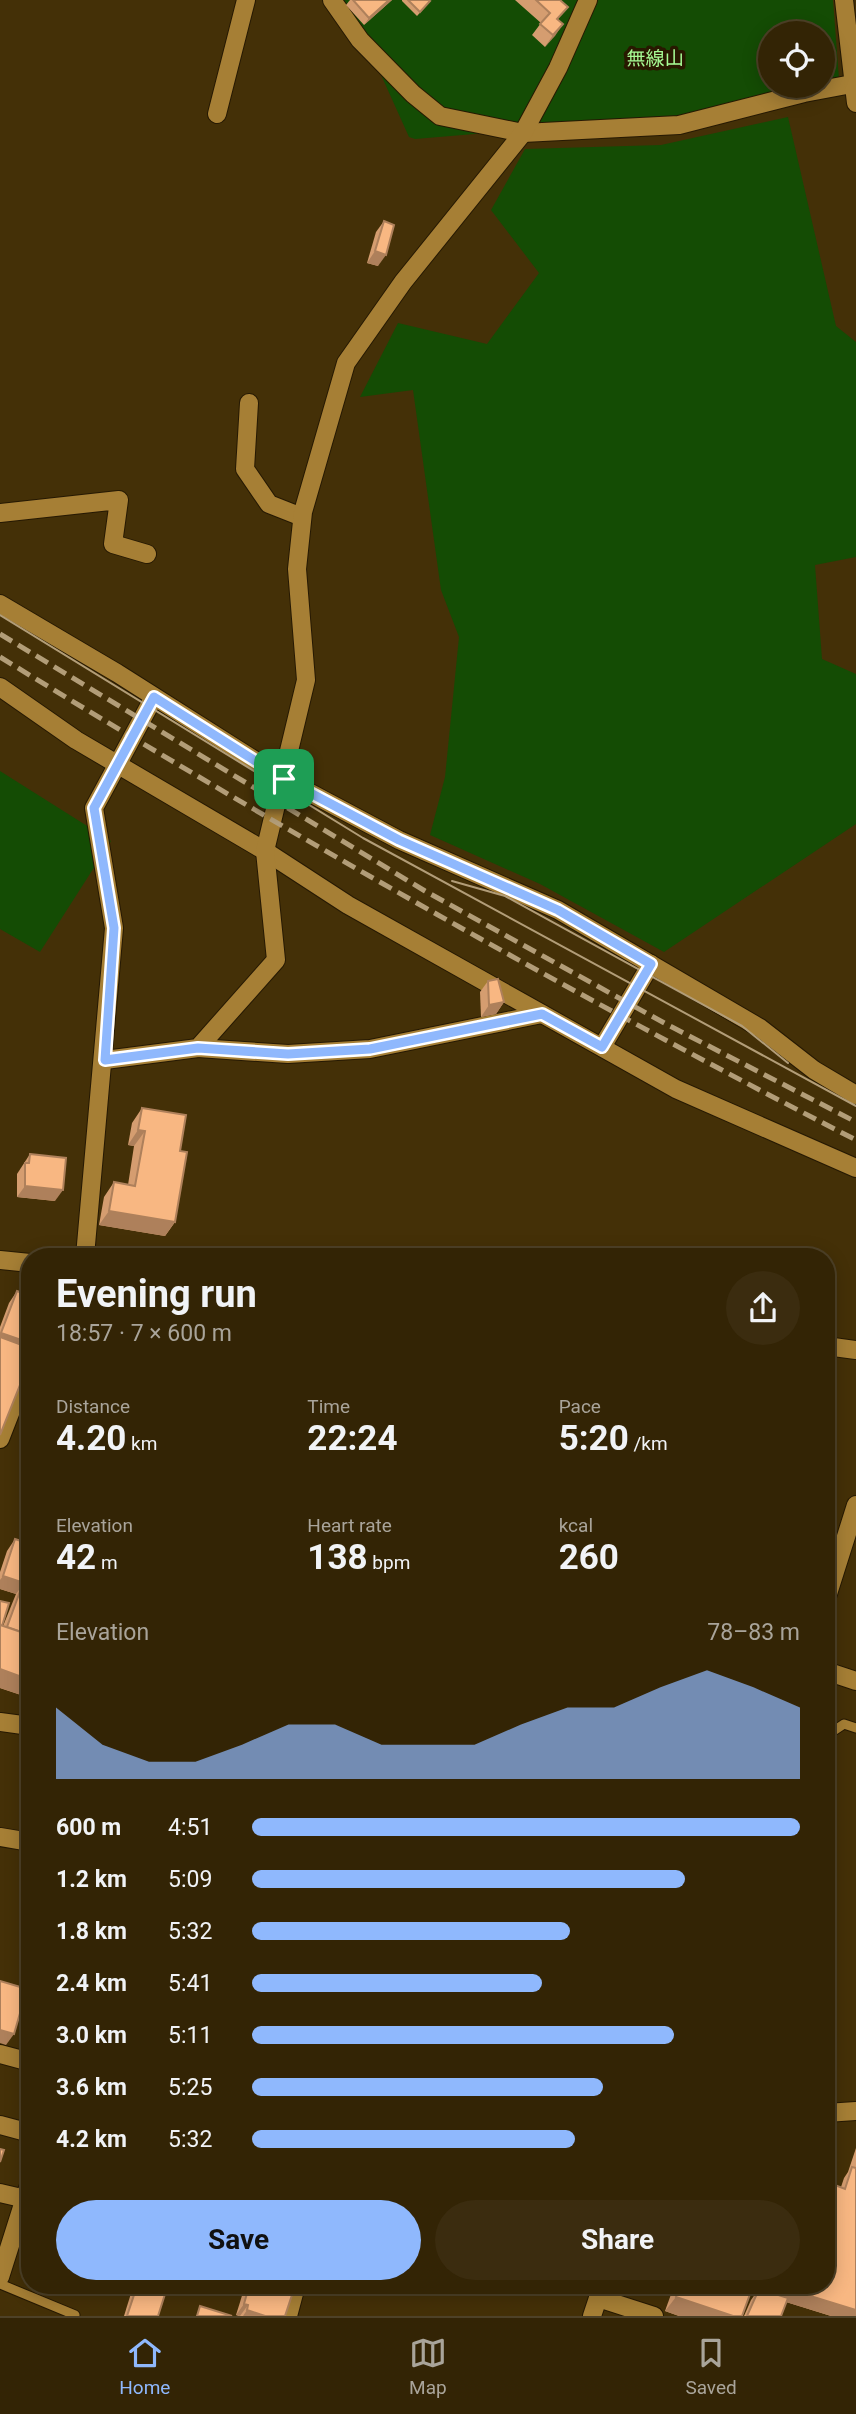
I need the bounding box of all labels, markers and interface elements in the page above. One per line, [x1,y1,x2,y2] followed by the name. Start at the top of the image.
[758,21,835,98] map controls
[758,21,835,98] button: locate
[626,47,684,70] park label: 無線山
[254,749,314,809] pin
[265,760,303,798] icon: arrive
[726,1271,800,1345] button: share
[56,1272,257,1316] text: Evening run
[56,1320,232,1347] text: 18:57 · 7 × 600 m
[56,1395,130,1418] text: Distance
[307,1395,350,1418] text: Time
[559,1395,601,1418] text: Pace
[56,1418,126,1459] text: 4.20
[307,1418,398,1459] text: 22:24
[559,1418,629,1459] text: 5:20
[126,1432,157,1455] text: km
[629,1432,668,1455] text: /km
[56,1514,133,1537] text: Elevation
[307,1514,392,1537] text: Heart rate
[559,1514,593,1537] text: kcal
[56,1537,96,1578] text: 42
[307,1537,368,1578] text: 138
[559,1537,619,1578] text: 260
[96,1551,118,1574] text: m
[368,1551,410,1574] text: bpm
[56,1619,149,1646] text: Elevation
[707,1619,800,1646] text: 78–83 m
[56,1814,121,1841] text: 600 m
[168,1814,212,1841] text: 4:51
[56,1866,127,1893] text: 1.2 km
[168,1866,212,1893] text: 5:09
[56,1918,127,1945] text: 1.8 km
[168,1918,212,1945] text: 5:32
[56,1970,127,1997] text: 2.4 km
[168,1970,212,1997] text: 5:41
[56,2022,127,2049] text: 3.0 km
[168,2022,212,2049] text: 5:11
[56,2074,127,2101] text: 3.6 km
[168,2074,212,2101] text: 5:25
[56,2126,127,2153] text: 4.2 km
[168,2126,212,2153] text: 5:32
[56,2200,421,2280] button: Save
[435,2200,800,2280] button: Share
[119,2334,170,2399] tab: Home
[409,2334,447,2399] tab: Map
[685,2334,737,2399] tab: Saved

